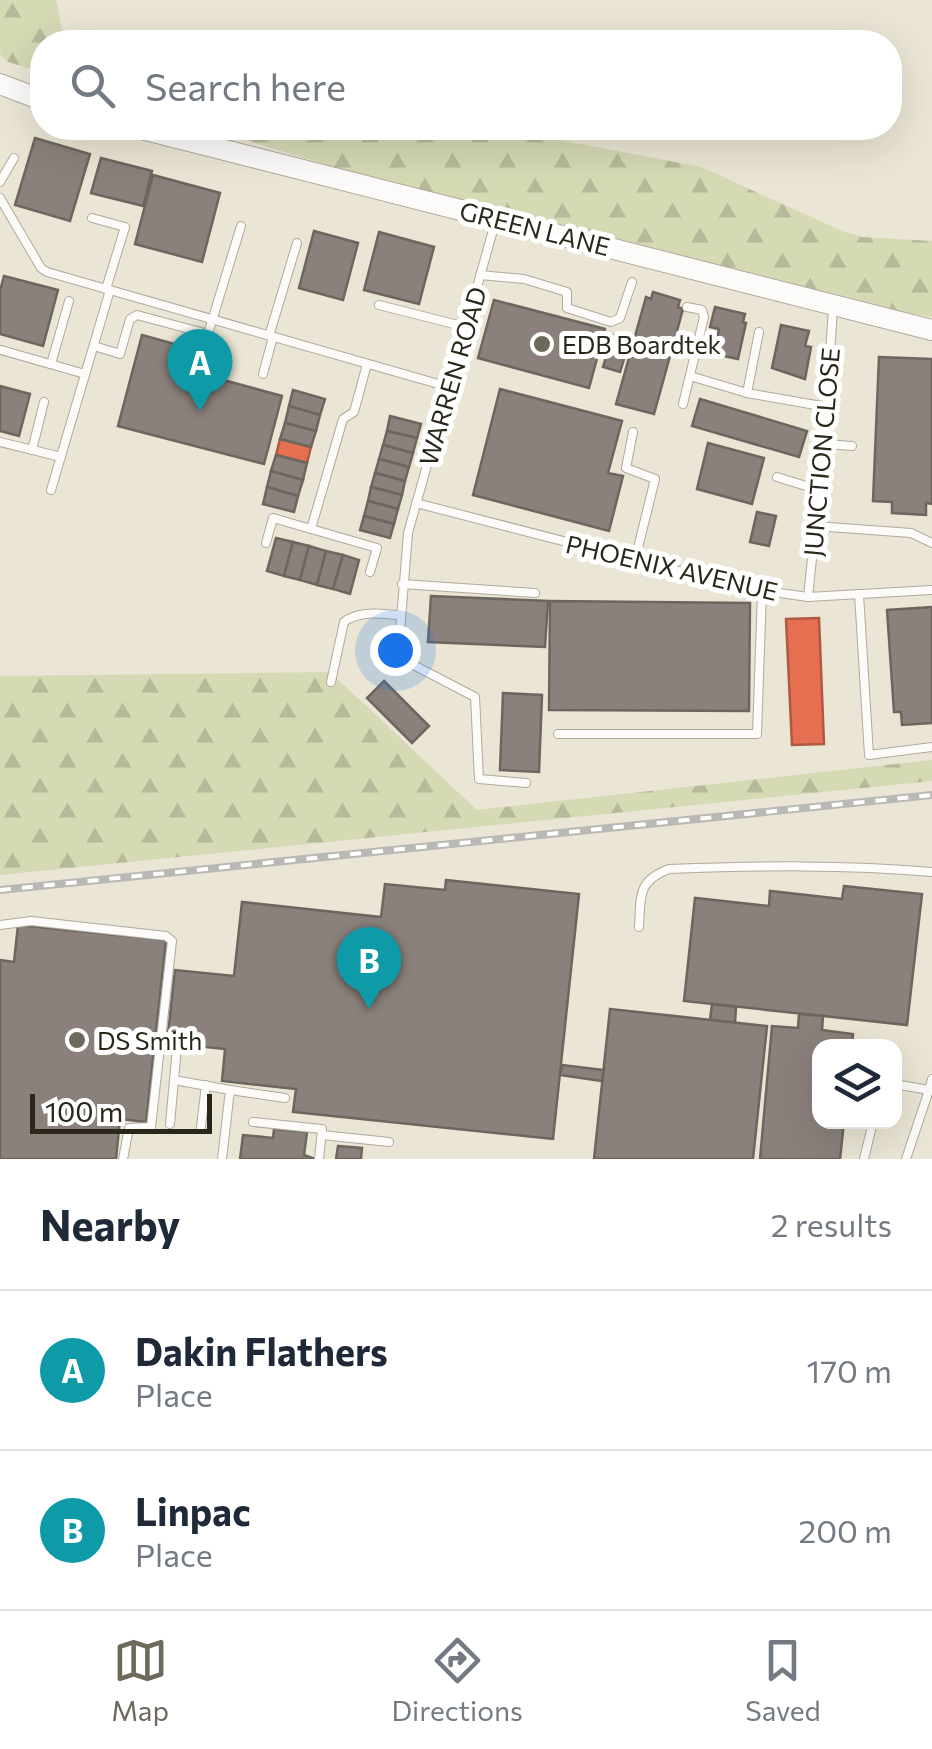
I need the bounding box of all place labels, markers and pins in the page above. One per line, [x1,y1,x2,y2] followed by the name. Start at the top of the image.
[168,328,232,411] pin: A
[562,329,722,359] place label: EDB Boardtek
[531,333,553,355] marker: EDB Boardtek
[336,926,402,1009] pin: B
[97,1025,202,1055] place label: DS Smith
[66,1029,88,1051] marker: DS Smith

